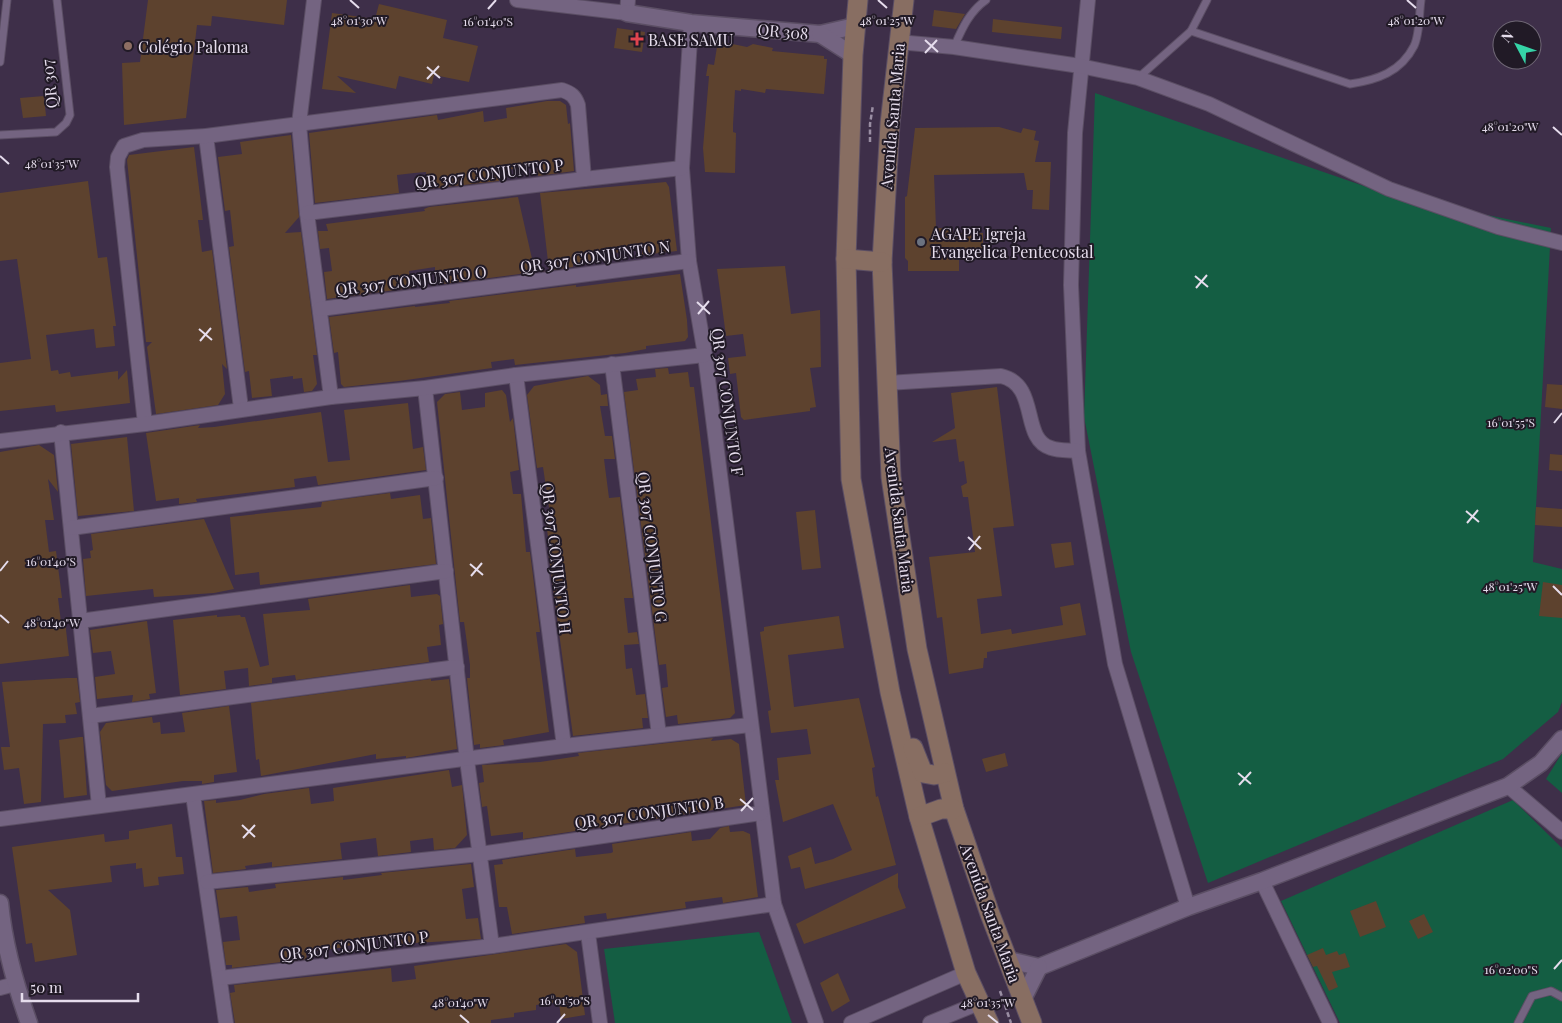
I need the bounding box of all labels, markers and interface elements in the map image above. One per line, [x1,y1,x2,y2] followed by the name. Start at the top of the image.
[331,12,387,28] text: 48°01'30"W
[860,12,914,28] text: 48°01'25"W
[1388,12,1445,28] text: 48°01'20"W
[463,13,513,29] text: 16°01'40"S
[757,18,809,44] street label: QR 308
[1492,20,1542,70] north arrow
[1496,26,1517,46] text: N
[648,29,734,50] place label: BASE SAMU
[630,32,644,46] marker: BASE SAMU
[138,36,249,57] place label: Colégio Paloma
[122,40,134,52] marker: Colégio Paloma
[875,42,909,191] street label: Avenida Santa Maria
[36,58,62,110] street label: QR 307
[1482,118,1539,134] text: 48°01'20"W
[413,153,565,193] street label: QR 307 CONJUNTO P
[25,155,79,171] text: 48°01'35"W
[930,223,1094,262] place label: AGAPE Igreja Evangelica Pentecostal
[519,235,671,277] street label: QR 307 CONJUNTO N
[915,236,927,248] marker: AGAPE Igreja Evangelica Pentecostal
[334,260,488,300] street label: QR 307 CONJUNTO O
[707,327,749,477] street label: QR 307 CONJUNTO F
[1487,414,1535,430] text: 16°01'55"S
[881,445,919,594] street label: Avenida Santa Maria
[633,471,673,623] street label: QR 307 CONJUNTO G
[537,481,577,635] street label: QR 307 CONJUNTO H
[26,553,76,569] text: 16°01'40"S
[1483,578,1537,594] text: 48°01'25"W
[24,614,80,630] text: 48°01'40"W
[573,791,725,833] street label: QR 307 CONJUNTO B
[956,840,1026,985] street label: Avenida Santa Maria
[278,925,430,965] street label: QR 307 CONJUNTO P
[1484,961,1538,977] text: 16°02'00"S
[22,970,139,1002] scale bar
[30,977,63,997] text: 50 m
[540,992,590,1008] text: 16°01'50"S
[432,994,488,1010] text: 48°01'40"W
[961,994,1015,1010] text: 48°01'35"W

